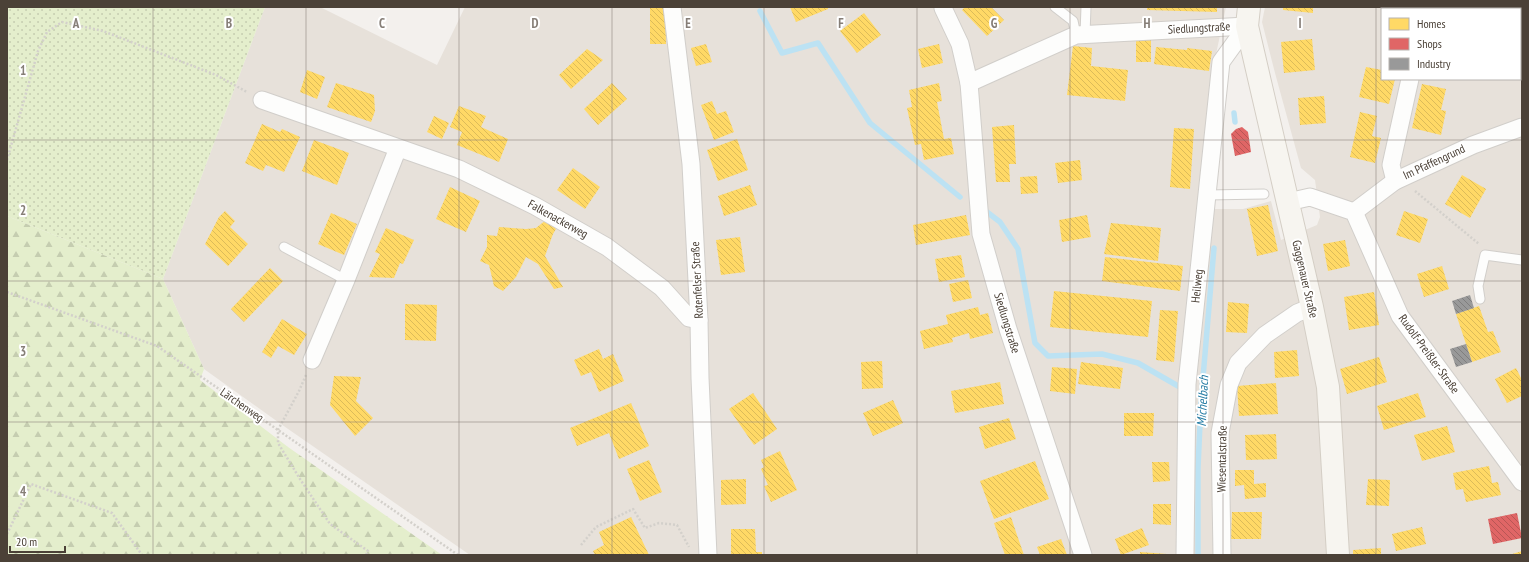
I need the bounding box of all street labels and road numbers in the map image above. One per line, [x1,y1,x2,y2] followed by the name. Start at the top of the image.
[1167,18,1231,37] street label: Siedlungstraße
[1400,141,1467,182] street label: Im Pfaffengrund
[526,196,591,241] street label: Falkenackerweg
[1289,238,1322,319] street label: Gaggenauer Straße
[687,241,706,319] street label: Rotenfelser Straße
[1187,268,1206,304] street label: Heilweg
[991,291,1024,355] street label: Siedlungstraße
[1396,311,1463,396] street label: Rudolf-Preißler-Straße
[218,384,267,425] street label: Lärchenweg
[1213,425,1230,493] street label: Wiesentalstraße

